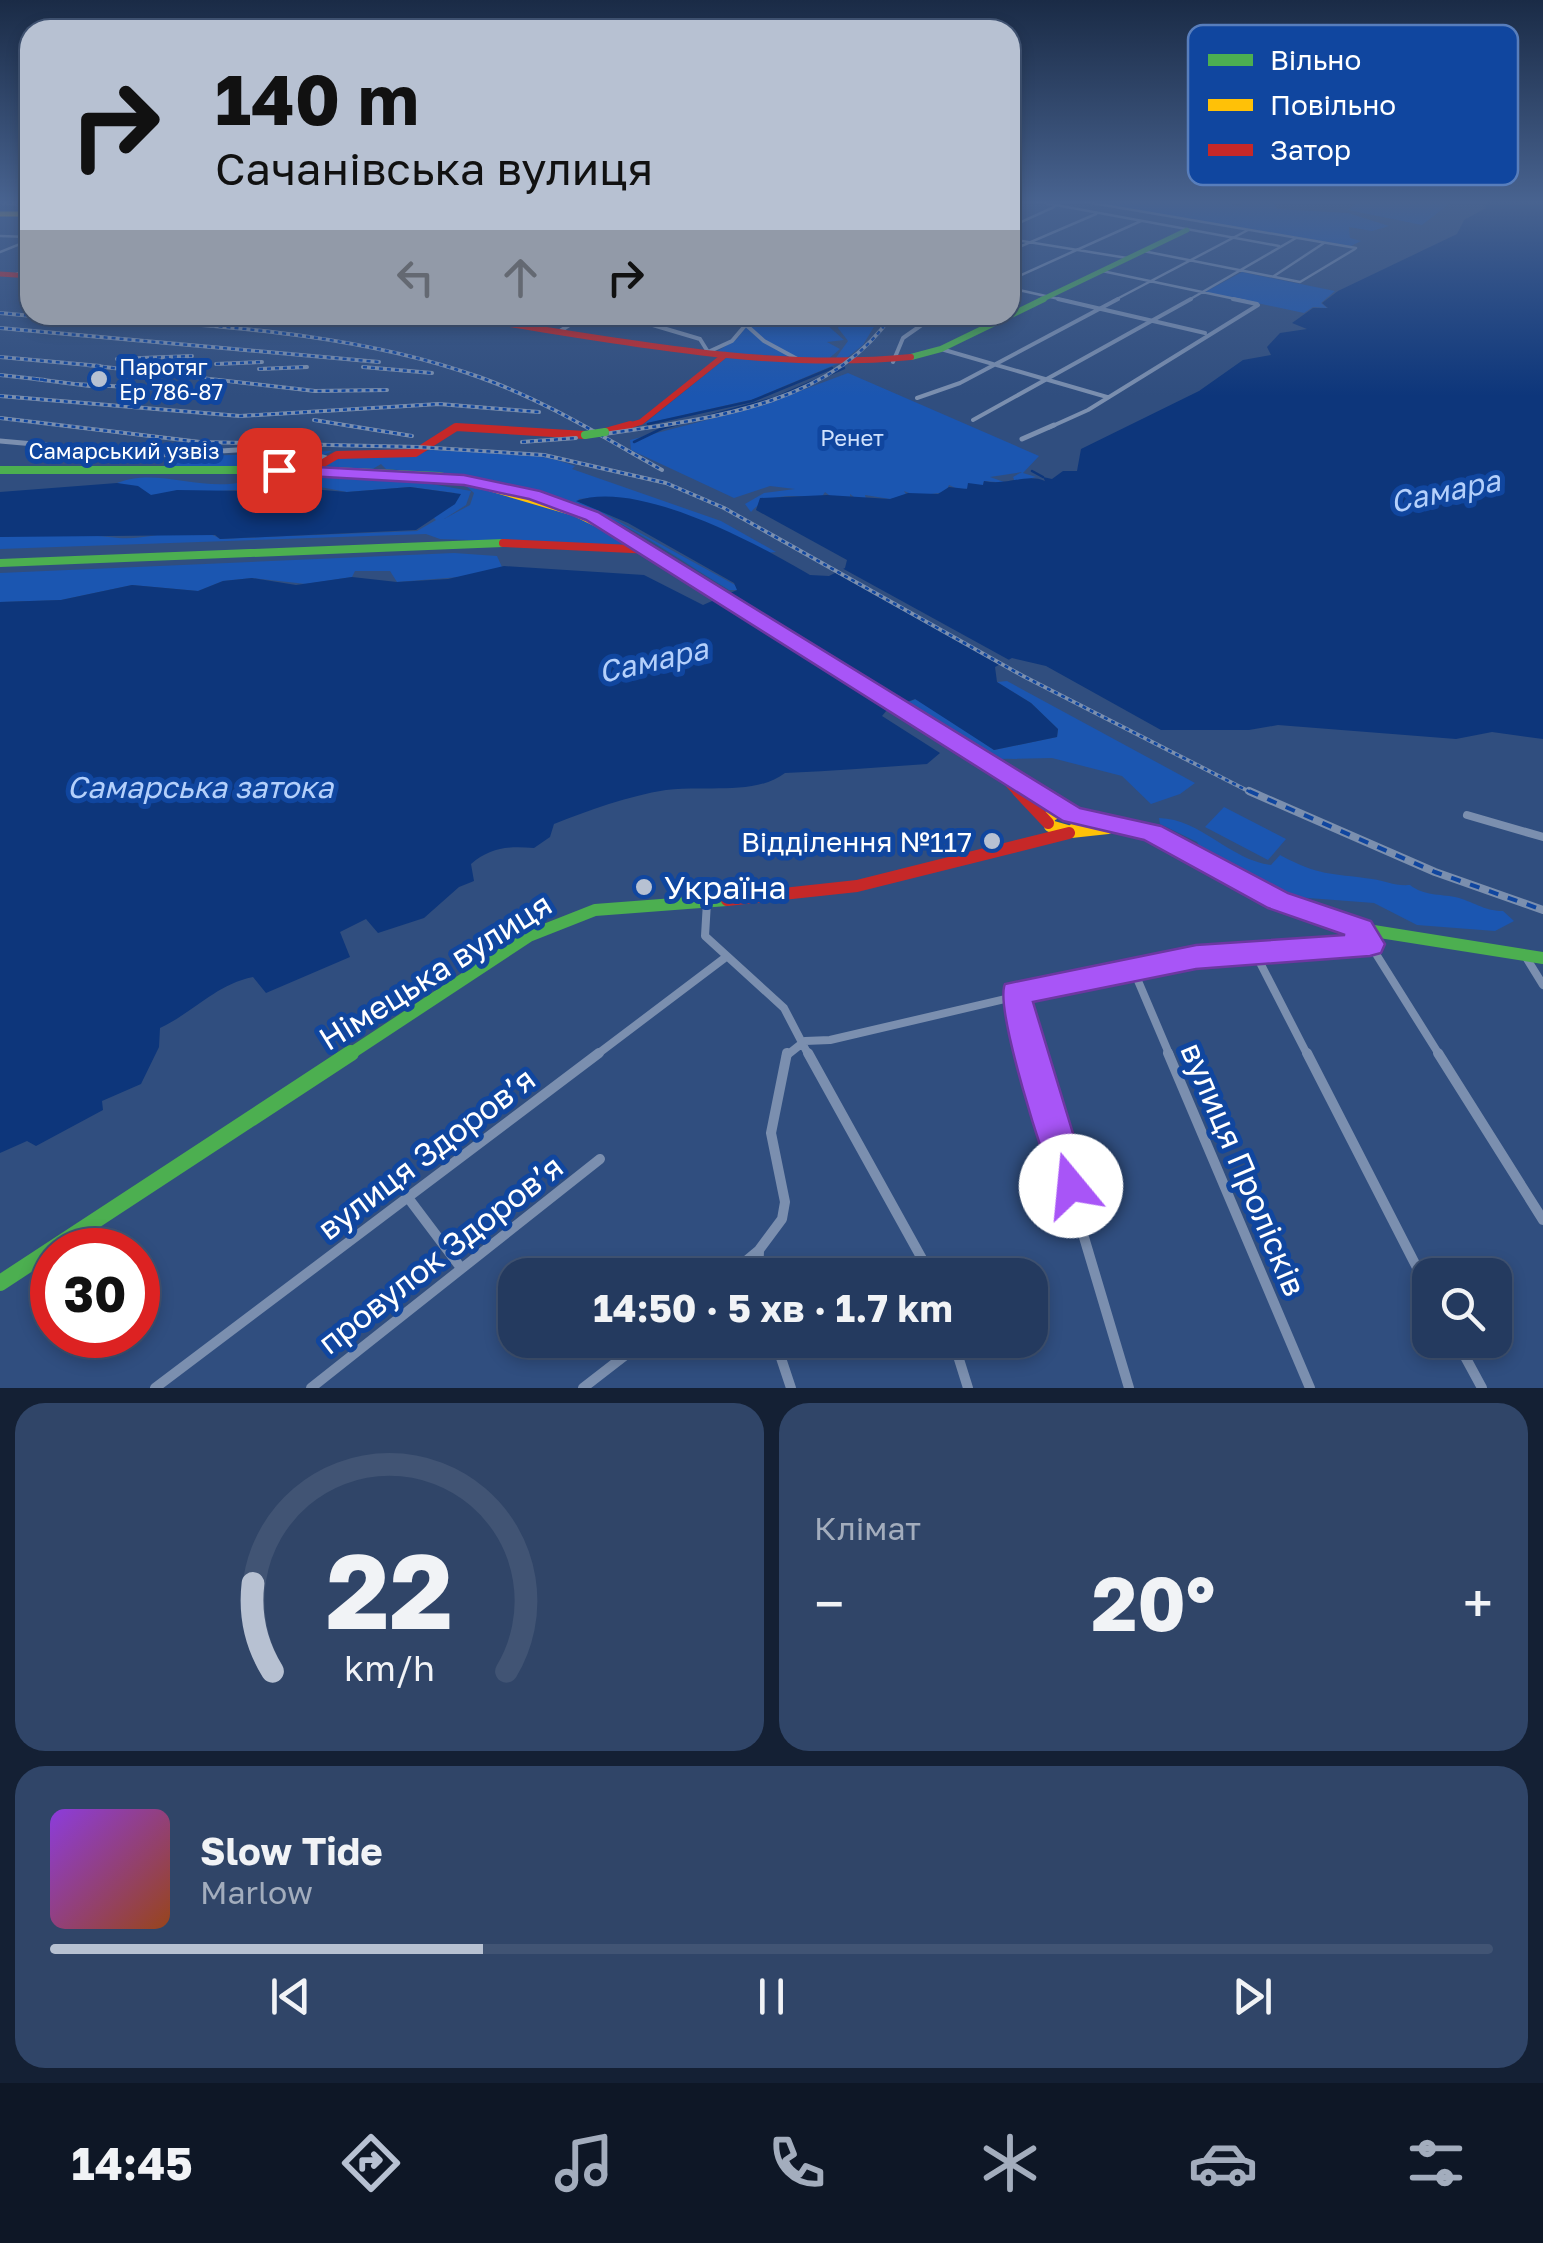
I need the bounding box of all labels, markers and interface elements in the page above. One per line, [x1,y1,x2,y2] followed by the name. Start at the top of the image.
[1188,25,1518,185] legend
[1270,43,1361,76] text: Вільно
[215,56,419,140] text: 140 m
[50,60,180,190] icon: right
[1270,88,1396,121] text: Повільно
[1270,133,1351,166] text: Затор
[215,141,653,195] text: Сачанівська вулиця
[388,250,443,305] icon: left
[493,250,548,305] icon: ahead
[598,250,653,305] icon: right
[119,353,223,405] place label: Паротяг Ер 786-87
[88,368,110,390] marker: Паротяг Ер 786-87
[820,424,884,451] park label: Ренет
[237,428,322,513] pin
[28,437,220,464] street label: Самарський узвіз
[252,443,307,498] icon: arrive
[1387,462,1504,520] water label: Самара
[595,630,712,690] water label: Самара
[67,769,334,805] water label: Самарська затока
[741,825,972,858] place label: Відділення №117
[981,830,1003,852] marker: Відділення №117
[664,868,787,906] place label: Україна
[633,876,655,898] marker: Україна
[312,884,558,1058] street label: Німецька вулиця
[1173,1037,1315,1301] street label: вулиця Пролісків
[310,1059,542,1247] street label: вулиця Здоровʼя
[1019,1134,1123,1238] position arrow
[310,1147,570,1361] street label: провулок Здоровʼя
[30,1228,160,1358] speed limit sign: 30
[1412,1258,1512,1358] map controls
[1412,1258,1512,1358] button: search
[593,1285,953,1330] text: 14:50 · 5 хв · 1.7 km
[814,1509,921,1547] text: Клімат
[326,1527,453,1652] text: 22
[1092,1557,1215,1648] text: 20°
[814,1570,844,1636] text: −
[1463,1570,1493,1636] text: +
[344,1646,435,1689] text: km/h
[200,1828,383,1873] text: Slow Tide
[200,1873,313,1911] text: Marlow
[263,1969,318,2024] icon: previous
[744,1969,799,2024] icon: pause
[1225,1969,1280,2024] icon: next
[336,2128,406,2198] icon: directions
[549,2128,619,2198] icon: music
[762,2128,832,2198] icon: phone
[975,2128,1045,2198] icon: climate
[1188,2128,1258,2198] icon: car
[1401,2128,1471,2198] icon: filters
[72,2136,193,2190] text: 14:45

